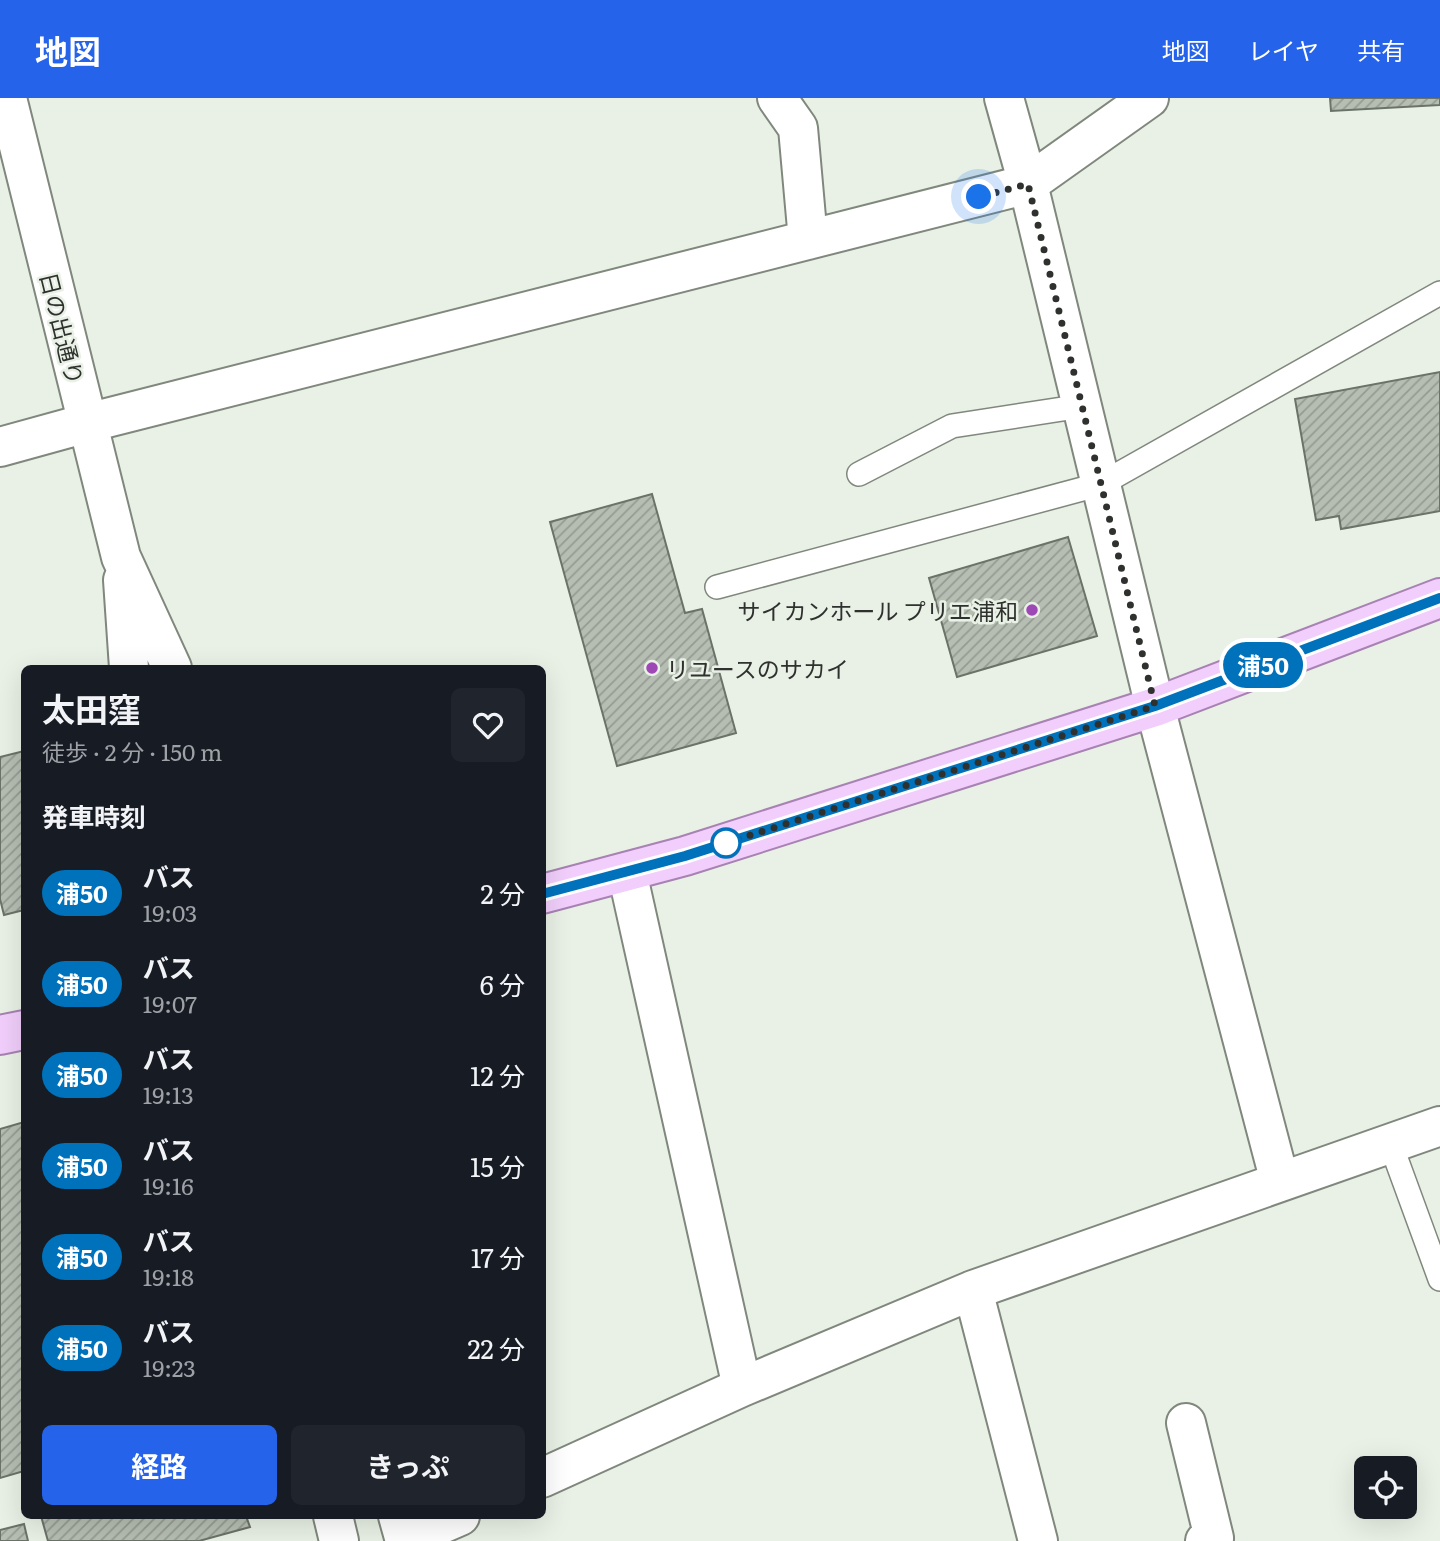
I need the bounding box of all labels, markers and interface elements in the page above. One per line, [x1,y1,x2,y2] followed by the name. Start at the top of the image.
[35,25,101,74] text: 地図
[1162,32,1210,67] text: 地図
[1248,32,1319,67] text: レイヤ
[1357,32,1405,67] text: 共有
[961,179,996,214] your location
[33,268,93,388] street label: 日の出通り
[737,593,1018,627] place label: サイカンホール プリエ浦和
[1024,602,1040,618] marker: サイカンホール プリエ浦和
[1223,642,1303,688] line badge: 浦50
[1237,647,1289,682] text: 浦50
[666,651,849,685] place label: リユースのサカイ
[644,660,660,676] marker: リユースのサカイ
[42,683,141,732] text: 太田窪
[451,688,525,762] button: heart
[42,734,222,768] text: 徒歩 · 2 分 · 150 m
[42,796,146,835] text: 発車時刻
[711,828,741,858] unlabelled marker
[143,856,195,895] text: バス
[481,873,525,912] text: 2 分
[56,875,108,910] text: 浦50
[143,895,197,929] text: 19:03
[143,947,195,986] text: バス
[480,964,525,1003] text: 6 分
[56,966,108,1001] text: 浦50
[143,986,197,1020] text: 19:07
[143,1038,195,1077] text: バス
[470,1055,525,1094] text: 12 分
[56,1057,108,1092] text: 浦50
[143,1077,194,1111] text: 19:13
[143,1129,195,1168] text: バス
[470,1146,525,1185] text: 15 分
[56,1148,108,1183] text: 浦50
[143,1168,194,1202] text: 19:16
[143,1220,195,1259] text: バス
[471,1237,525,1276] text: 17 分
[56,1239,108,1274] text: 浦50
[143,1259,194,1293] text: 19:18
[143,1311,195,1350] text: バス
[467,1328,525,1367] text: 22 分
[56,1330,108,1365] text: 浦50
[143,1350,196,1384] text: 19:23
[42,1425,277,1505] button: 経路
[291,1425,525,1505] button: きっぷ
[1354,1456,1417,1519] map controls
[1354,1456,1417,1519] button: locate

